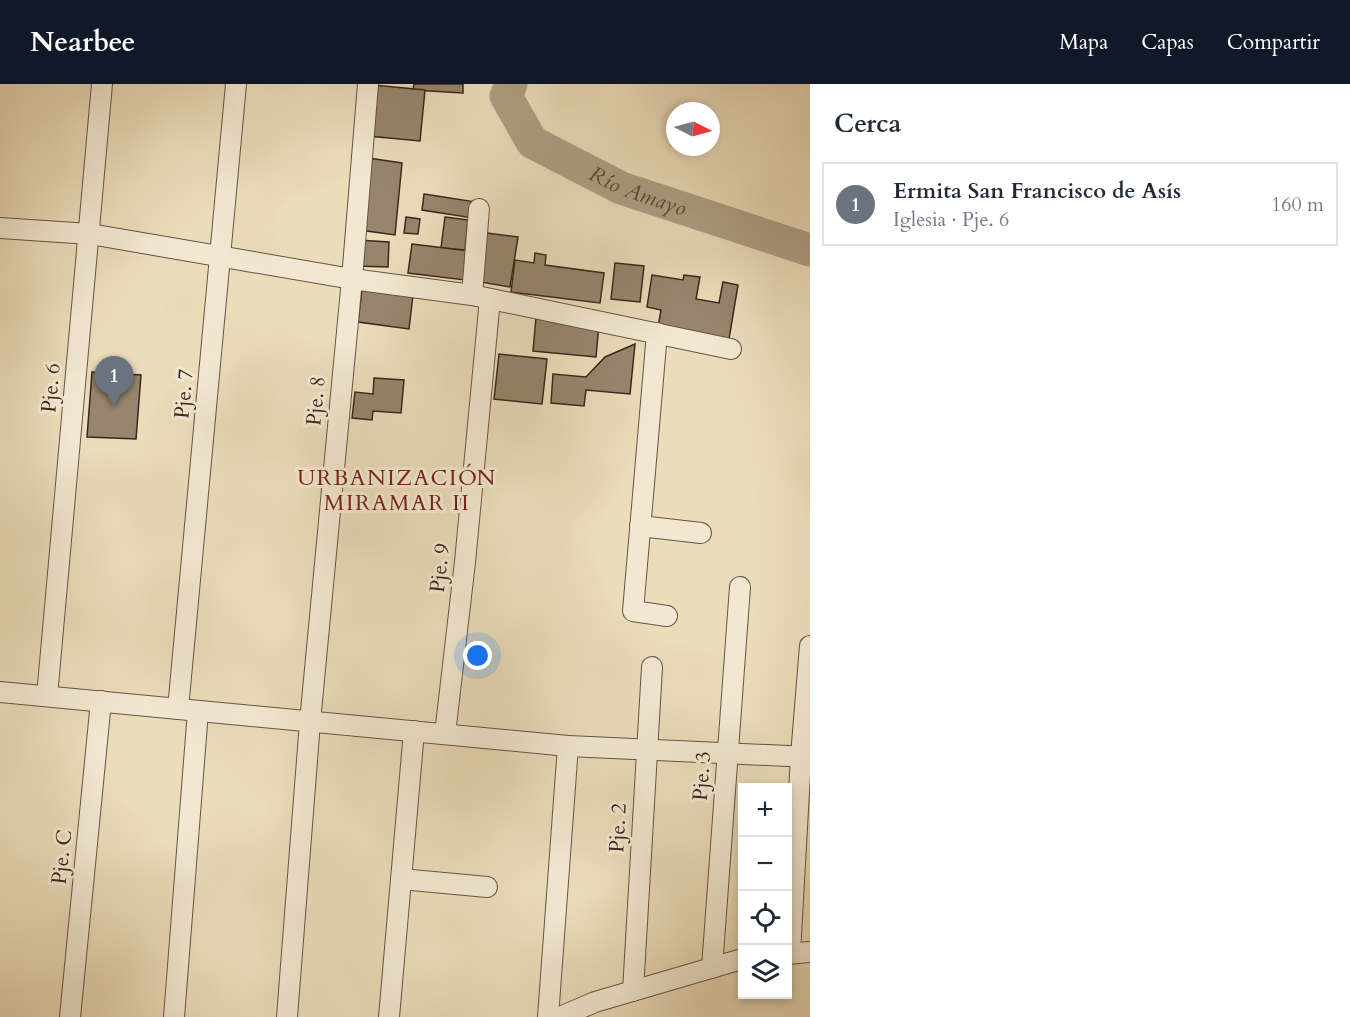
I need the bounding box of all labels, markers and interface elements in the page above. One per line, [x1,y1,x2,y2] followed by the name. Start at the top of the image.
[30,23,135,61] text: Nearbee
[1059,28,1108,57] text: Mapa
[1141,28,1194,57] text: Capas
[1227,28,1320,57] text: Compartir
[666,102,720,156] north arrow
[834,106,901,141] text: Cerca
[584,159,690,223] water label: Río Amayo
[893,176,1181,206] text: Ermita San Francisco de Asís
[850,191,861,218] text: 1
[1271,191,1324,218] text: 160 m
[893,206,1009,233] text: Iglesia · Pje. 6
[94,356,134,406] pin: 1
[34,362,68,414] street label: Pje. 6
[167,368,201,420] street label: Pje. 7
[299,375,333,427] street label: Pje. 8
[297,463,497,518] district label: URBANIZACIÓN MIRAMAR II
[423,542,457,594] street label: Pje. 9
[463,641,492,670] your location
[686,750,718,802] street label: Pje. 3
[738,783,792,999] map controls
[738,783,792,837] button: +
[602,802,634,854] street label: Pje. 2
[45,828,79,886] street label: Pje. C
[738,837,792,891] button: −
[738,891,792,945] button: locate
[738,945,792,999] button: layers

